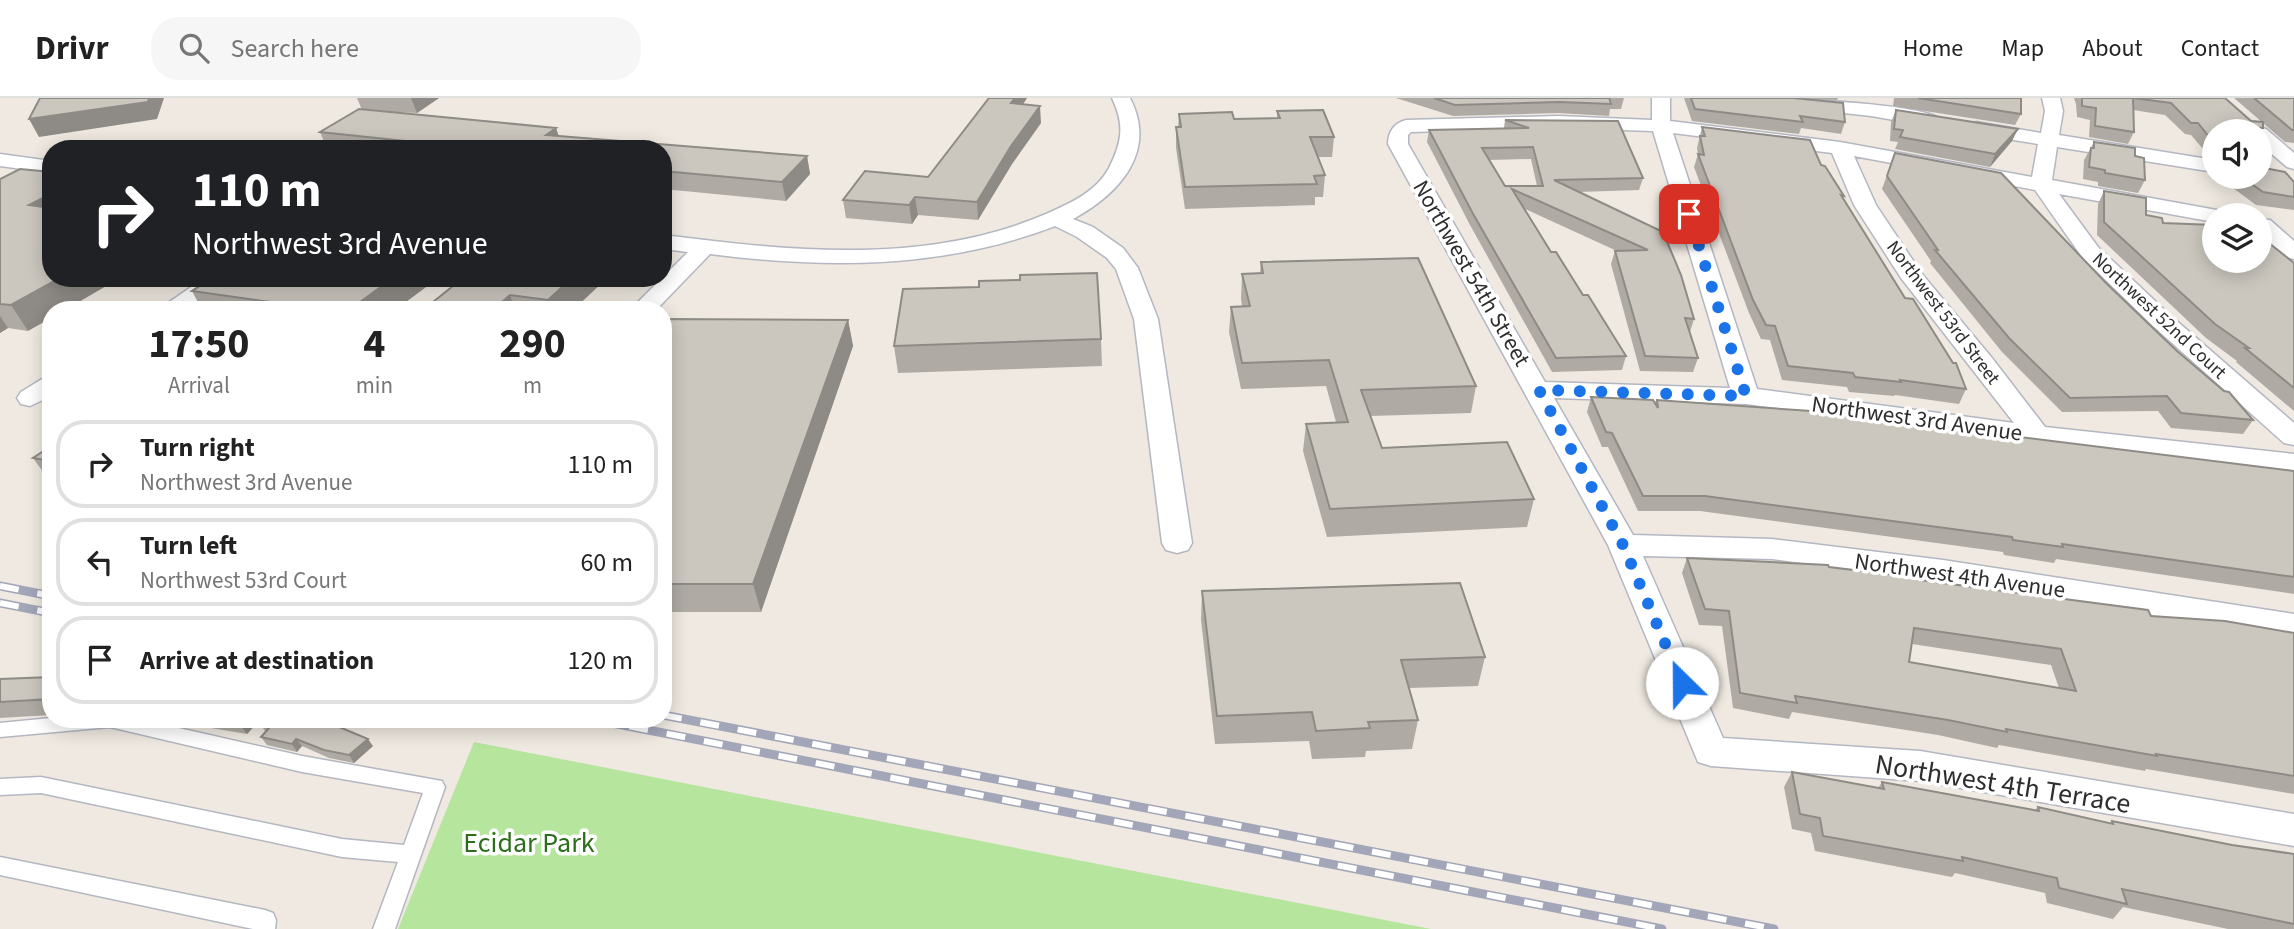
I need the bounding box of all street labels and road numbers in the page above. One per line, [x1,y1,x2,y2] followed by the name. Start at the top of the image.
[1405,174,1539,373] street label: Northwest 54th Street
[1880,235,2006,391] street label: Northwest 53rd Street
[2086,247,2233,386] street label: Northwest 52nd Court
[1809,387,2024,450] street label: Northwest 3rd Avenue
[1853,544,2067,607] street label: Northwest 4th Avenue
[1872,744,2133,824] street label: Northwest 4th Terrace

